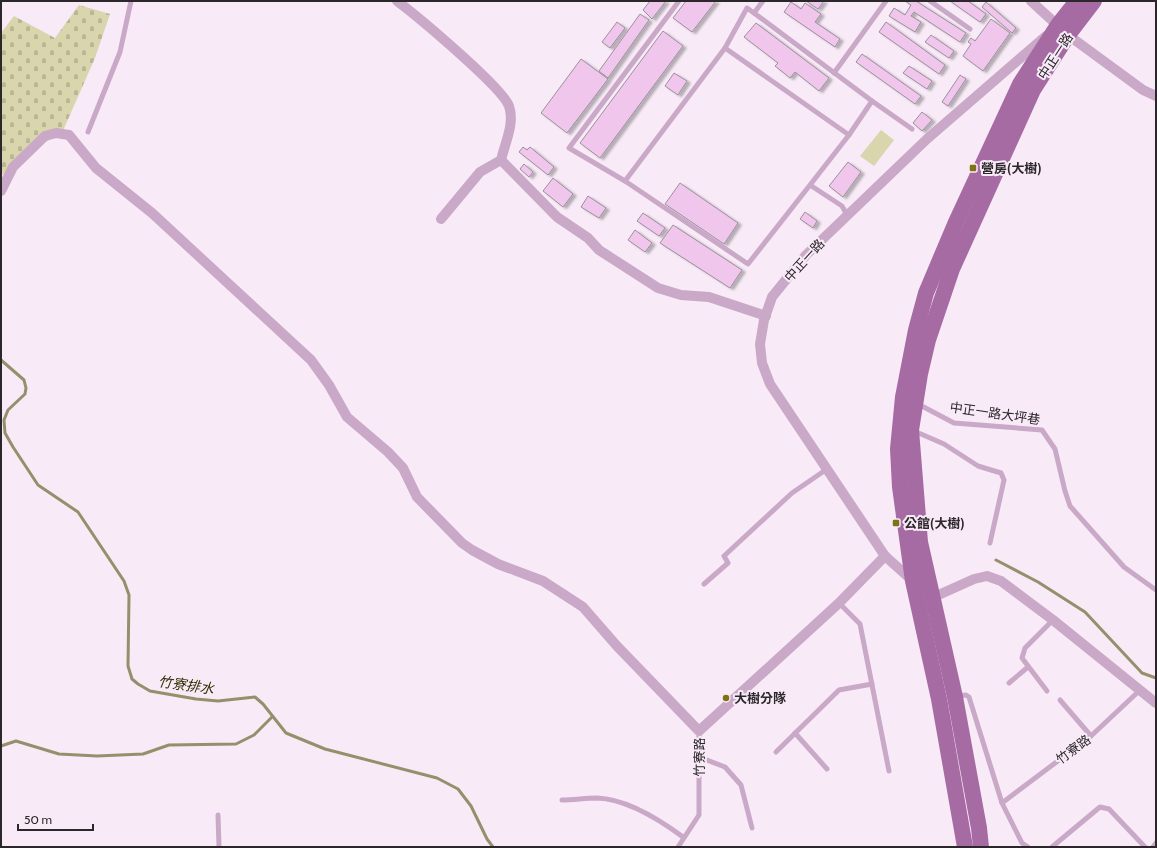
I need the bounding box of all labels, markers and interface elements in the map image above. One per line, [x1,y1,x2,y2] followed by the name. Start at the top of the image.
[1034,30,1076,82] street label: 中正一路
[981,160,1042,176] place label: 營房(大樹)
[968,163,978,173] marker: 營房(大樹)
[781,235,827,285] street label: 中正一路
[949,399,1041,427] street label: 中正一路大坪巷
[904,515,965,531] place label: 公館(大樹)
[891,518,901,528] marker: 公館(大樹)
[157,672,216,698] water label: 竹寮排水
[734,690,786,706] place label: 大樹分隊
[721,693,731,703] marker: 大樹分隊
[1053,731,1093,767] street label: 竹寮路
[691,737,707,777] street label: 竹寮路
[18,806,93,832] scale bar
[24,812,52,827] text: 50 m

